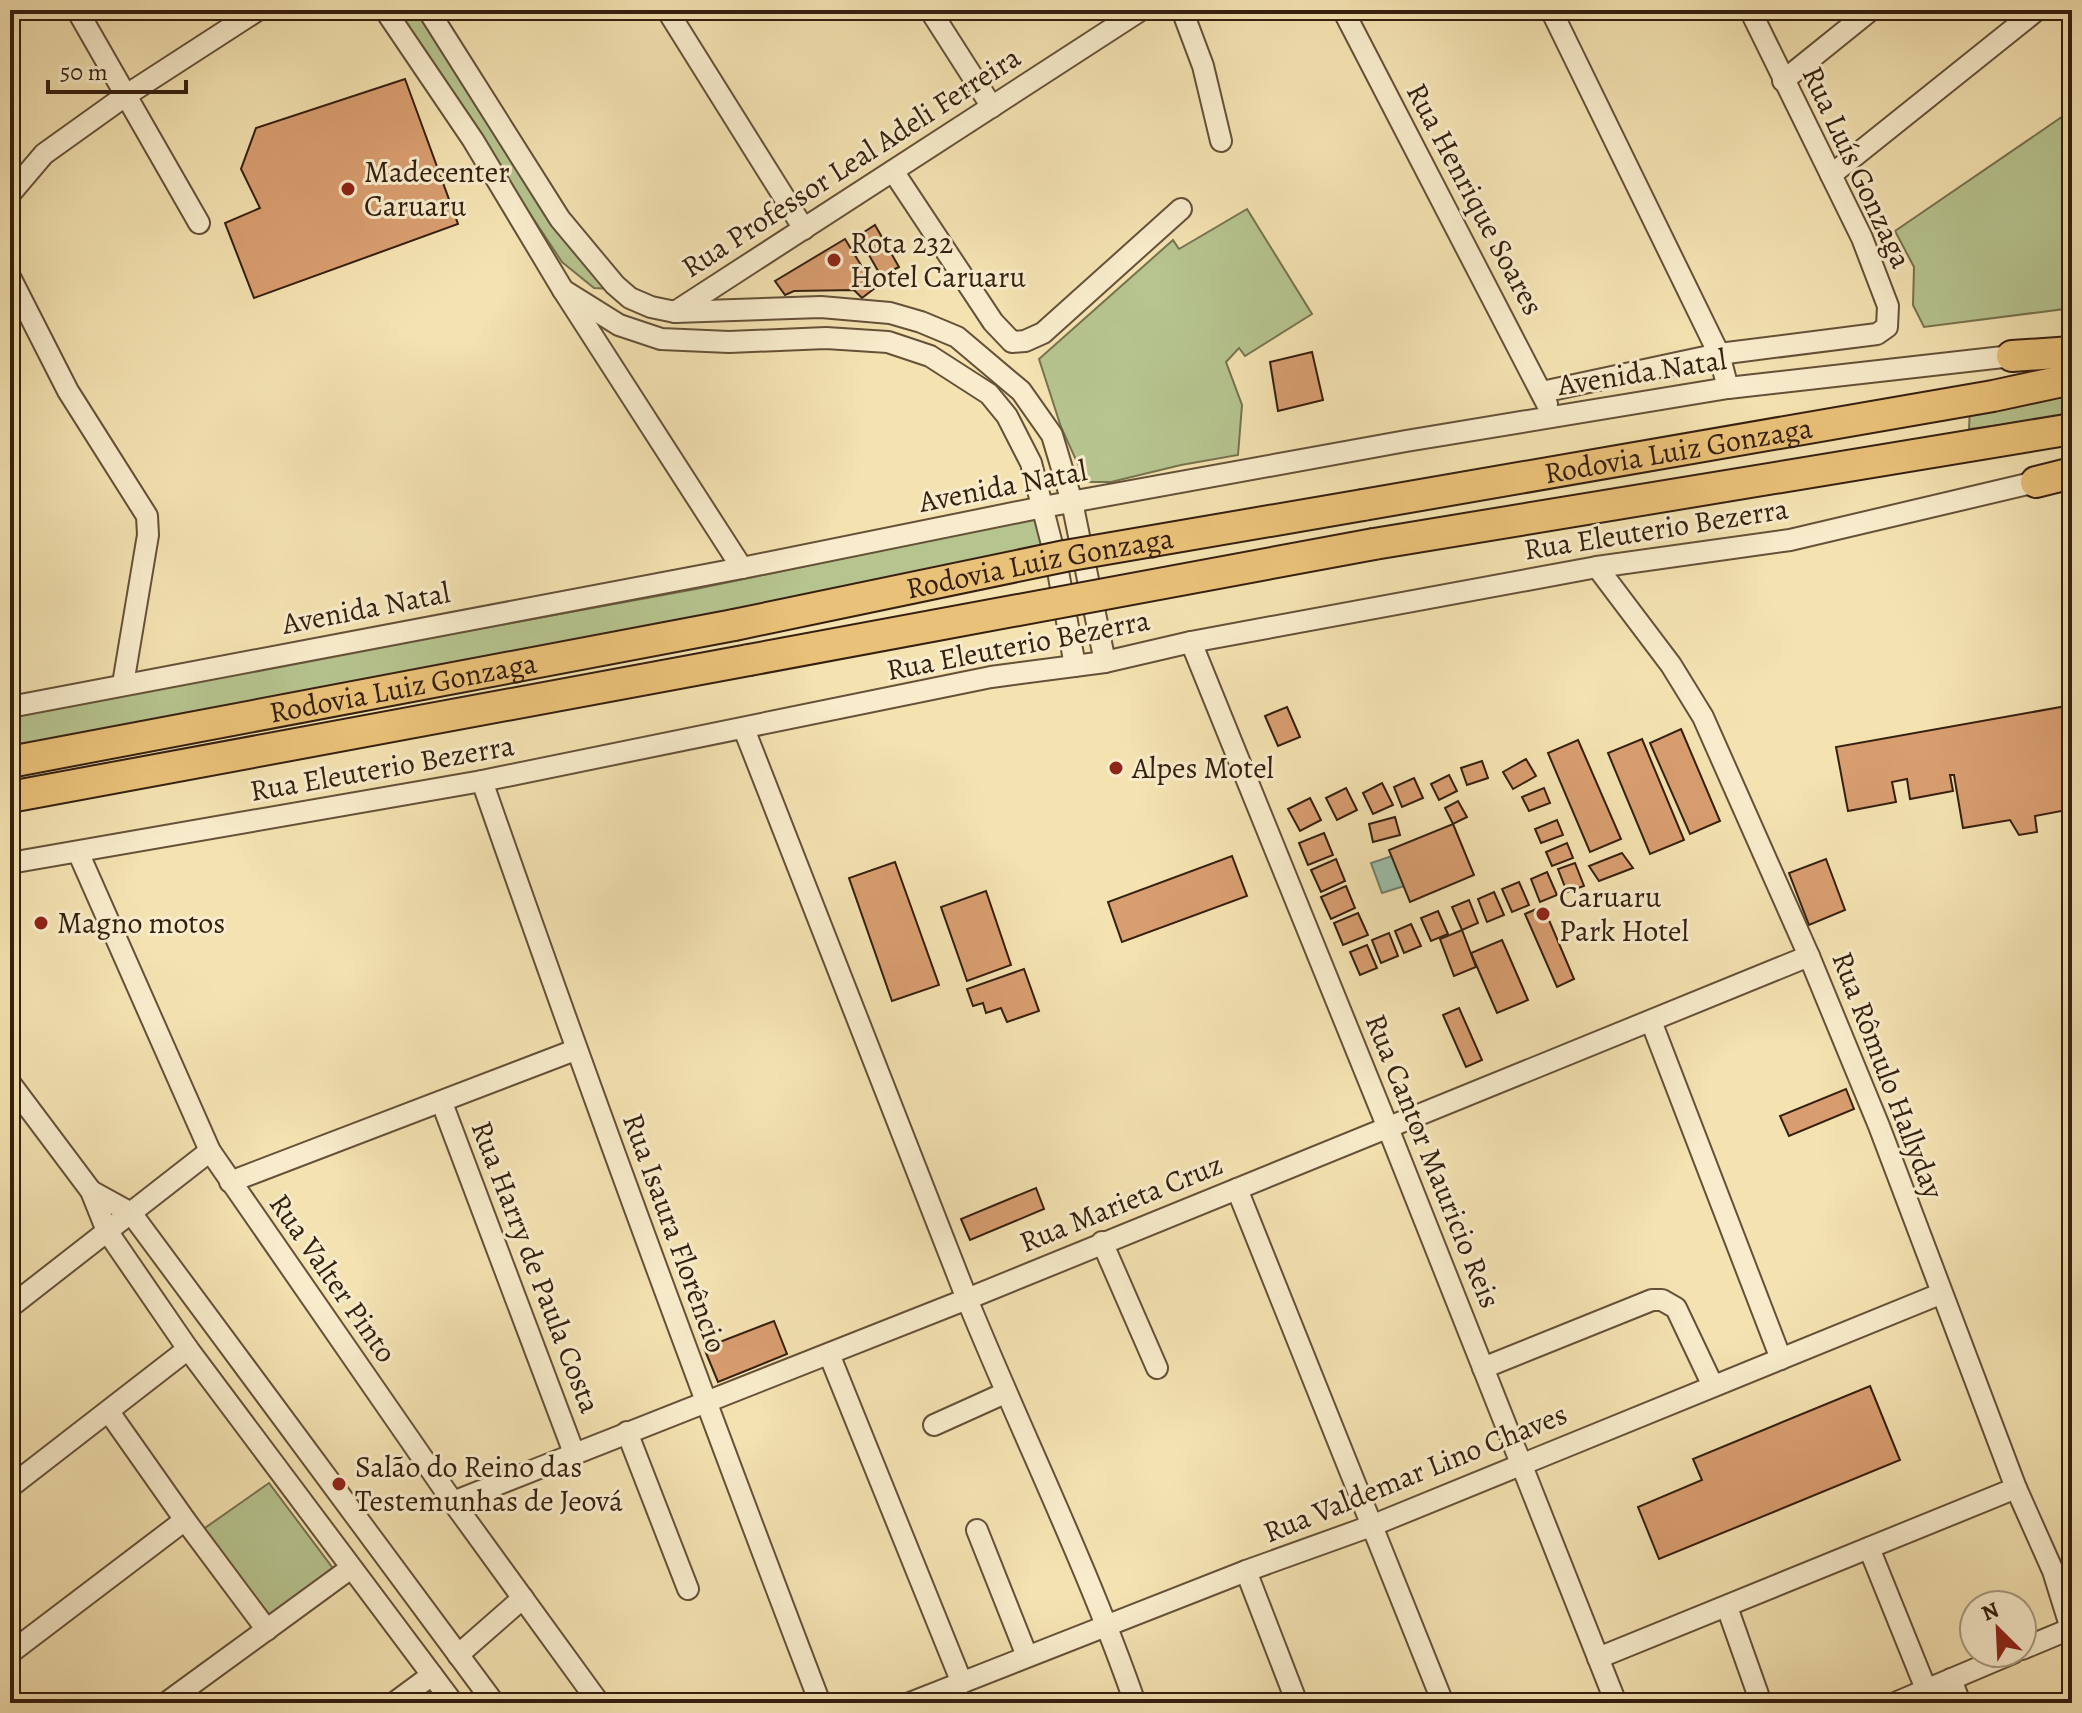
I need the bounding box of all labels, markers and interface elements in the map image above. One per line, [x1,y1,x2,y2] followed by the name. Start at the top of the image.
[674,37,1028,287] street label: Rua Professor Leal Adeli Ferreira
[48,44,186,94] scale bar
[60,56,108,88] text: 50 m
[1793,59,1921,275] street label: Rua Luís Gonzaga
[1397,76,1553,322] street label: Rua Henrique Soares
[364,152,510,226] place label: Madecenter Caruaru
[339,180,357,198] marker: Madecenter Caruaru
[850,223,1027,297] place label: Rota 232 Hotel Caruaru
[825,251,843,269] marker: Rota 232 Hotel Caruaru
[1554,339,1729,405] street label: Avenida Natal
[1541,408,1816,493] street label: Rodovia Luiz Gonzaga
[915,450,1090,522] street label: Avenida Natal
[1521,488,1791,570] street label: Rua Eleuterio Bezerra
[902,518,1177,609] street label: Rodovia Luiz Gonzaga
[278,572,453,644] street label: Avenida Natal
[883,600,1153,690] street label: Rua Eleuterio Bezerra
[266,643,540,733] street label: Rodovia Luiz Gonzaga
[247,725,517,811] street label: Rua Eleuterio Bezerra
[1131,748,1274,788] place label: Alpes Motel
[1107,759,1125,777] marker: Alpes Motel
[1559,877,1689,951] place label: Caruaru Park Hotel
[57,903,225,943] place label: Magno motos
[1534,905,1552,923] marker: Caruaru Park Hotel
[32,914,50,932] marker: Magno motos
[1822,946,1954,1205] street label: Rua Rômulo Hallyday
[1356,1008,1510,1314] street label: Rua Cantor Mauricio Reis
[613,1108,737,1358] street label: Rua Isaura Florêncio
[462,1115,610,1419] street label: Rua Harry de Paula Costa
[1014,1144,1228,1262] street label: Rua Marieta Cruz
[260,1186,406,1370] street label: Rua Valter Pinto
[1257,1394,1573,1552] street label: Rua Valdemar Lino Chaves
[355,1447,623,1521] place label: Salão do Reino das Testemunhas de Jeová
[330,1475,348,1493] marker: Salão do Reino das Testemunhas de Jeová
[1958,1589,2038,1669] north arrow
[1977,1595,2004,1629] text: N

